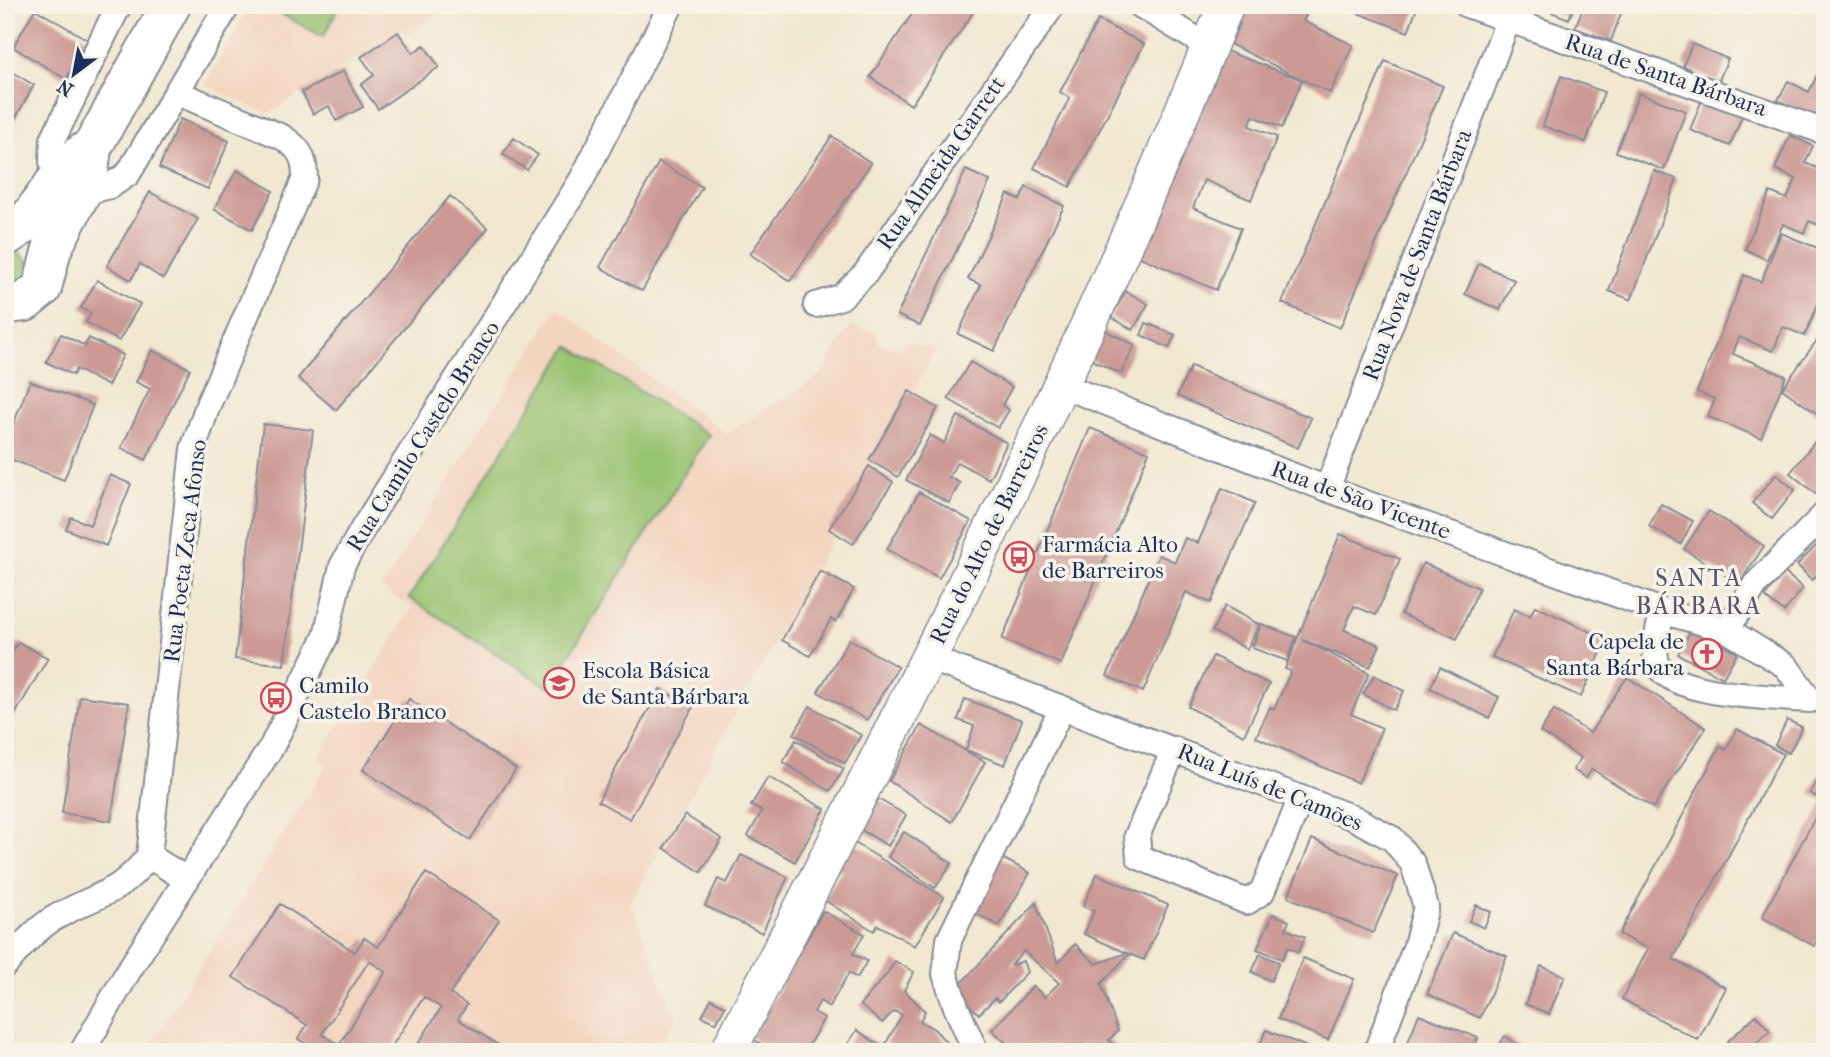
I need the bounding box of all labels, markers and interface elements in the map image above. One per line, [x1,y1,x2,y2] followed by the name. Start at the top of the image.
[1562,28,1771,122] street label: Rua de Santa Bárbara
[38,38,108,108] north arrow
[871,71,1011,255] street label: Rua Almeida Garrett
[53,74,77,101] text: N
[1357,125,1478,384] street label: Rua Nova de Santa Bárbara
[341,316,505,556] street label: Rua Camilo Castelo Branco
[924,419,1054,649] street label: Rua do Alto de Barreiros
[158,438,212,664] street label: Rua Poeta Zeca Afonso
[1268,455,1454,545] street label: Rua de São Vicente
[1042,531,1178,584] place label: Farmácia Alto de Barreiros
[1002,540,1036,574] bus stop icon: Farmácia Alto de Barreiros
[1636,564,1762,620] district label: SANTA BÁRBARA
[1546,628,1684,681] place label: Capela de Santa Bárbara
[1690,637,1724,671] church icon: Capela de Santa Bárbara
[582,657,749,710] place label: Escola Básica de Santa Bárbara
[542,666,576,700] school or university icon: Escola Básica de Santa Bárbara
[299,672,446,725] place label: Camilo Castelo Branco
[259,681,293,715] bus stop icon: Camilo Castelo Branco
[1173,737,1367,837] street label: Rua Luís de Camões

